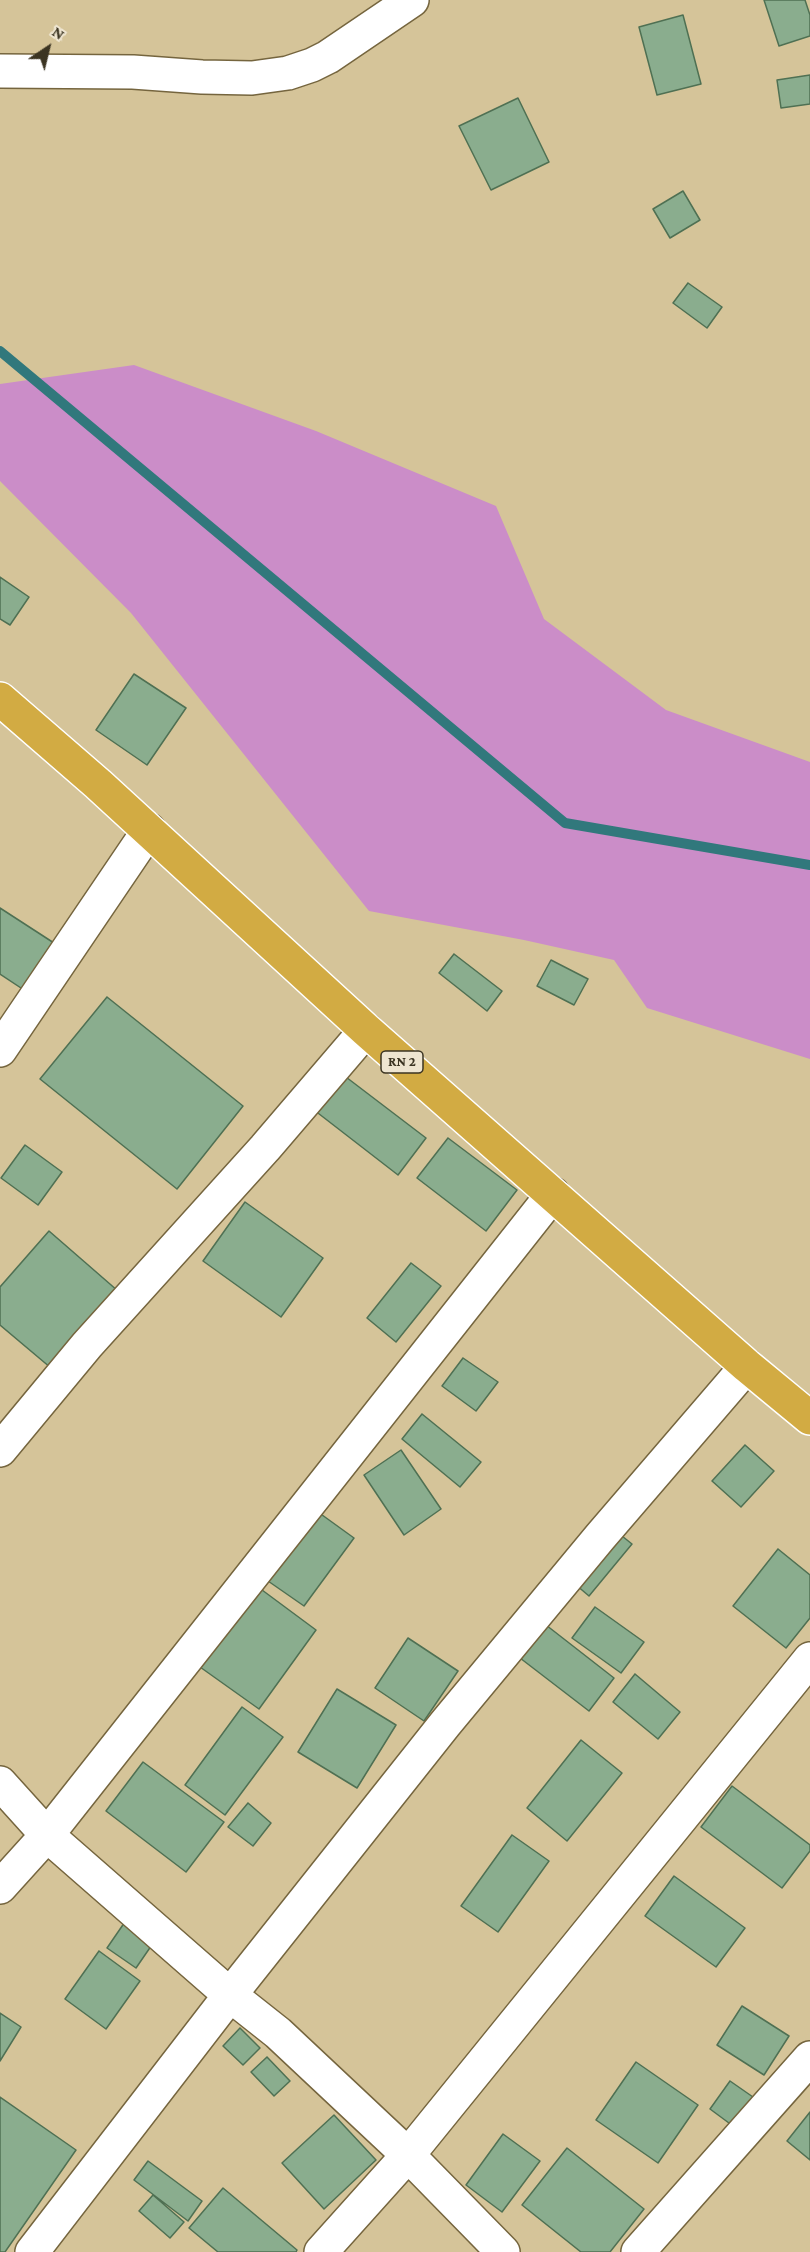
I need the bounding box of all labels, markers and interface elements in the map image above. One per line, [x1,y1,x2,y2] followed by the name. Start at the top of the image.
[18,18,78,78] north arrow
[49,23,68,43] text: N
[381,1051,423,1073] road number: RN 2

